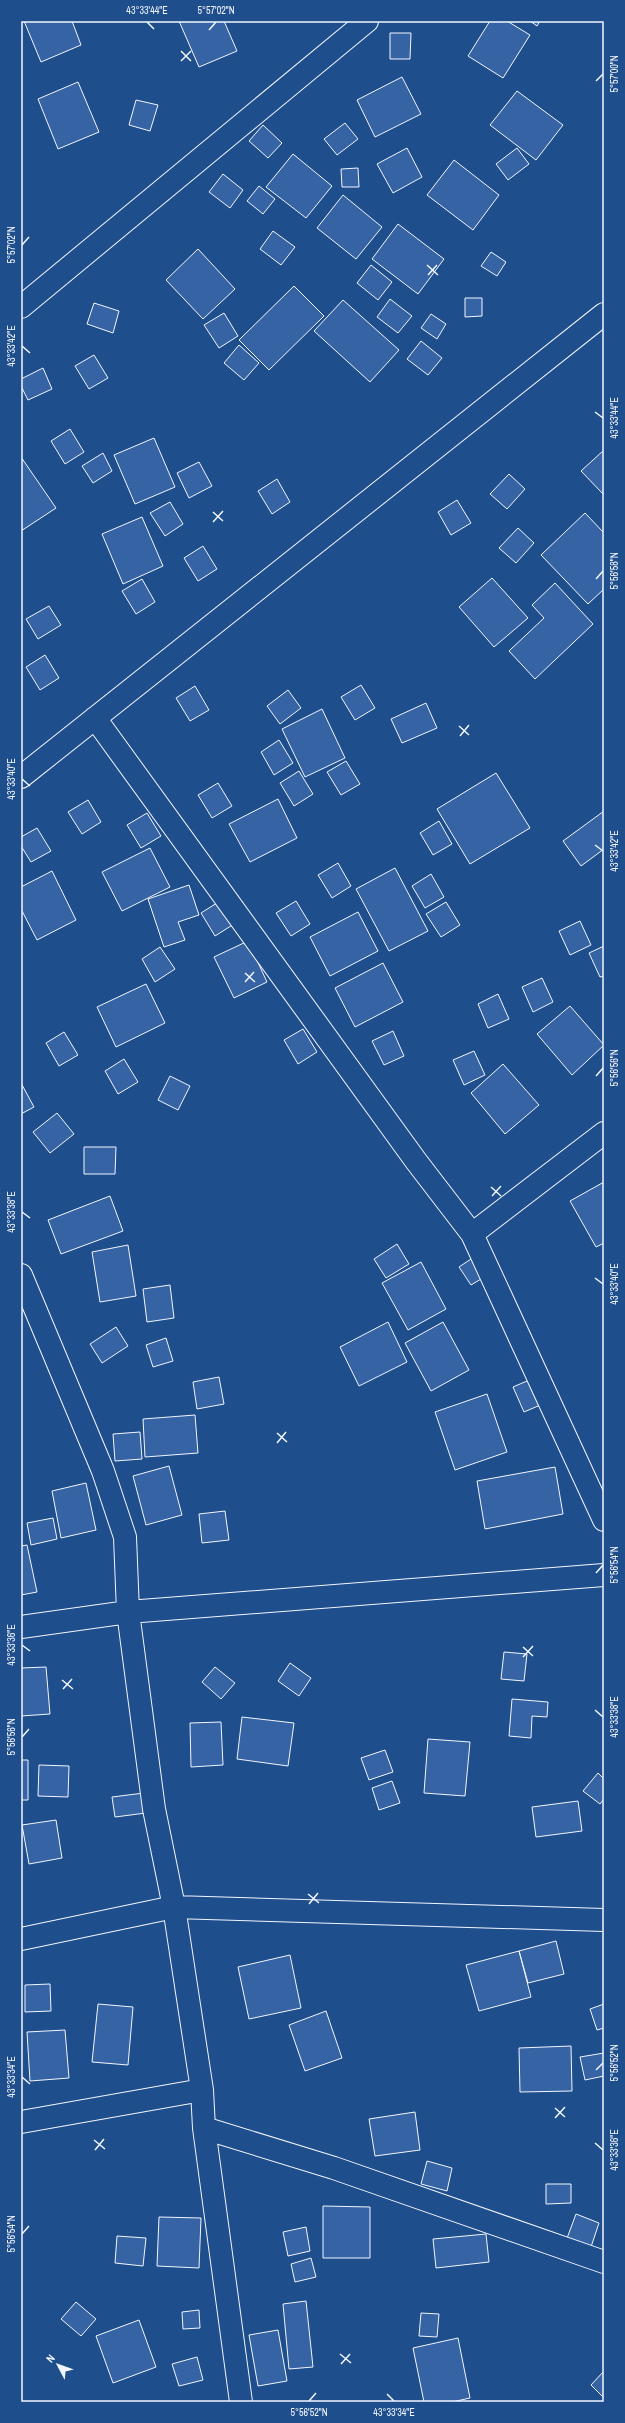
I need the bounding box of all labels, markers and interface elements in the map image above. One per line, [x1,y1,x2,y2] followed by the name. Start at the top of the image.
[126,4,168,17] text: 43°33'44"E
[197,4,235,17] text: 5°57'02"N
[608,55,621,93] text: 5°57'00"N
[5,226,18,264] text: 5°57'02"N
[5,325,18,367] text: 43°33'42"E
[608,397,621,439] text: 43°33'44"E
[608,552,621,590] text: 5°56'58"N
[5,758,18,800] text: 43°33'40"E
[608,830,621,872] text: 43°33'42"E
[608,1049,621,1087] text: 5°56'56"N
[5,1191,18,1233] text: 43°33'38"E
[608,1263,621,1305] text: 43°33'40"E
[608,1546,621,1584] text: 5°56'54"N
[5,1624,18,1666] text: 43°33'36"E
[608,1696,621,1738] text: 43°33'38"E
[5,1718,18,1756] text: 5°56'56"N
[608,2044,621,2082] text: 5°56'52"N
[5,2056,18,2098] text: 43°33'34"E
[608,2129,621,2171] text: 43°33'36"E
[5,2215,18,2253] text: 5°56'54"N
[38,2345,78,2385] north arrow
[43,2351,58,2365] text: N
[290,2406,328,2419] text: 5°56'52"N
[373,2406,415,2419] text: 43°33'34"E

